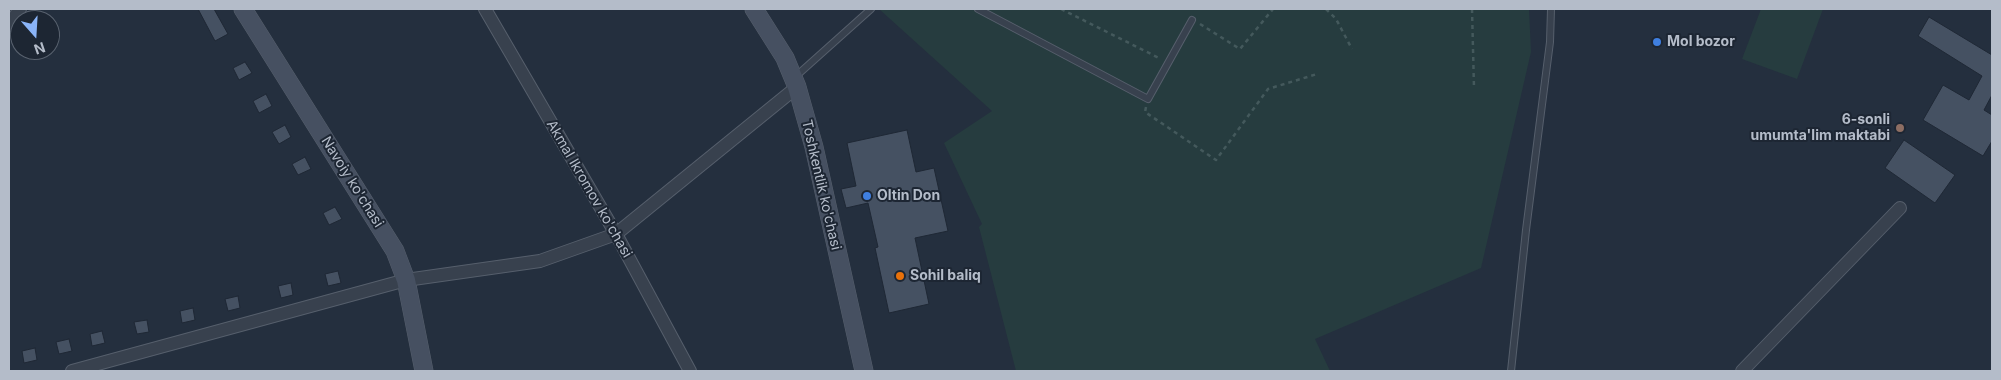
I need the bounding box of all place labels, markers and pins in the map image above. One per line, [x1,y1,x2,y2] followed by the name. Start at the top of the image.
[1667,34,1735,50] place label: Mol bozor
[1651,36,1663,48] marker: Mol bozor
[1751,112,1890,144] place label: 6-sonli umumta'lim maktabi
[1894,122,1906,134] marker: 6-sonli umumta'lim maktabi
[877,188,940,204] place label: Oltin Don
[861,190,873,202] marker: Oltin Don
[910,268,981,284] place label: Sohil baliq
[894,270,906,282] marker: Sohil baliq

